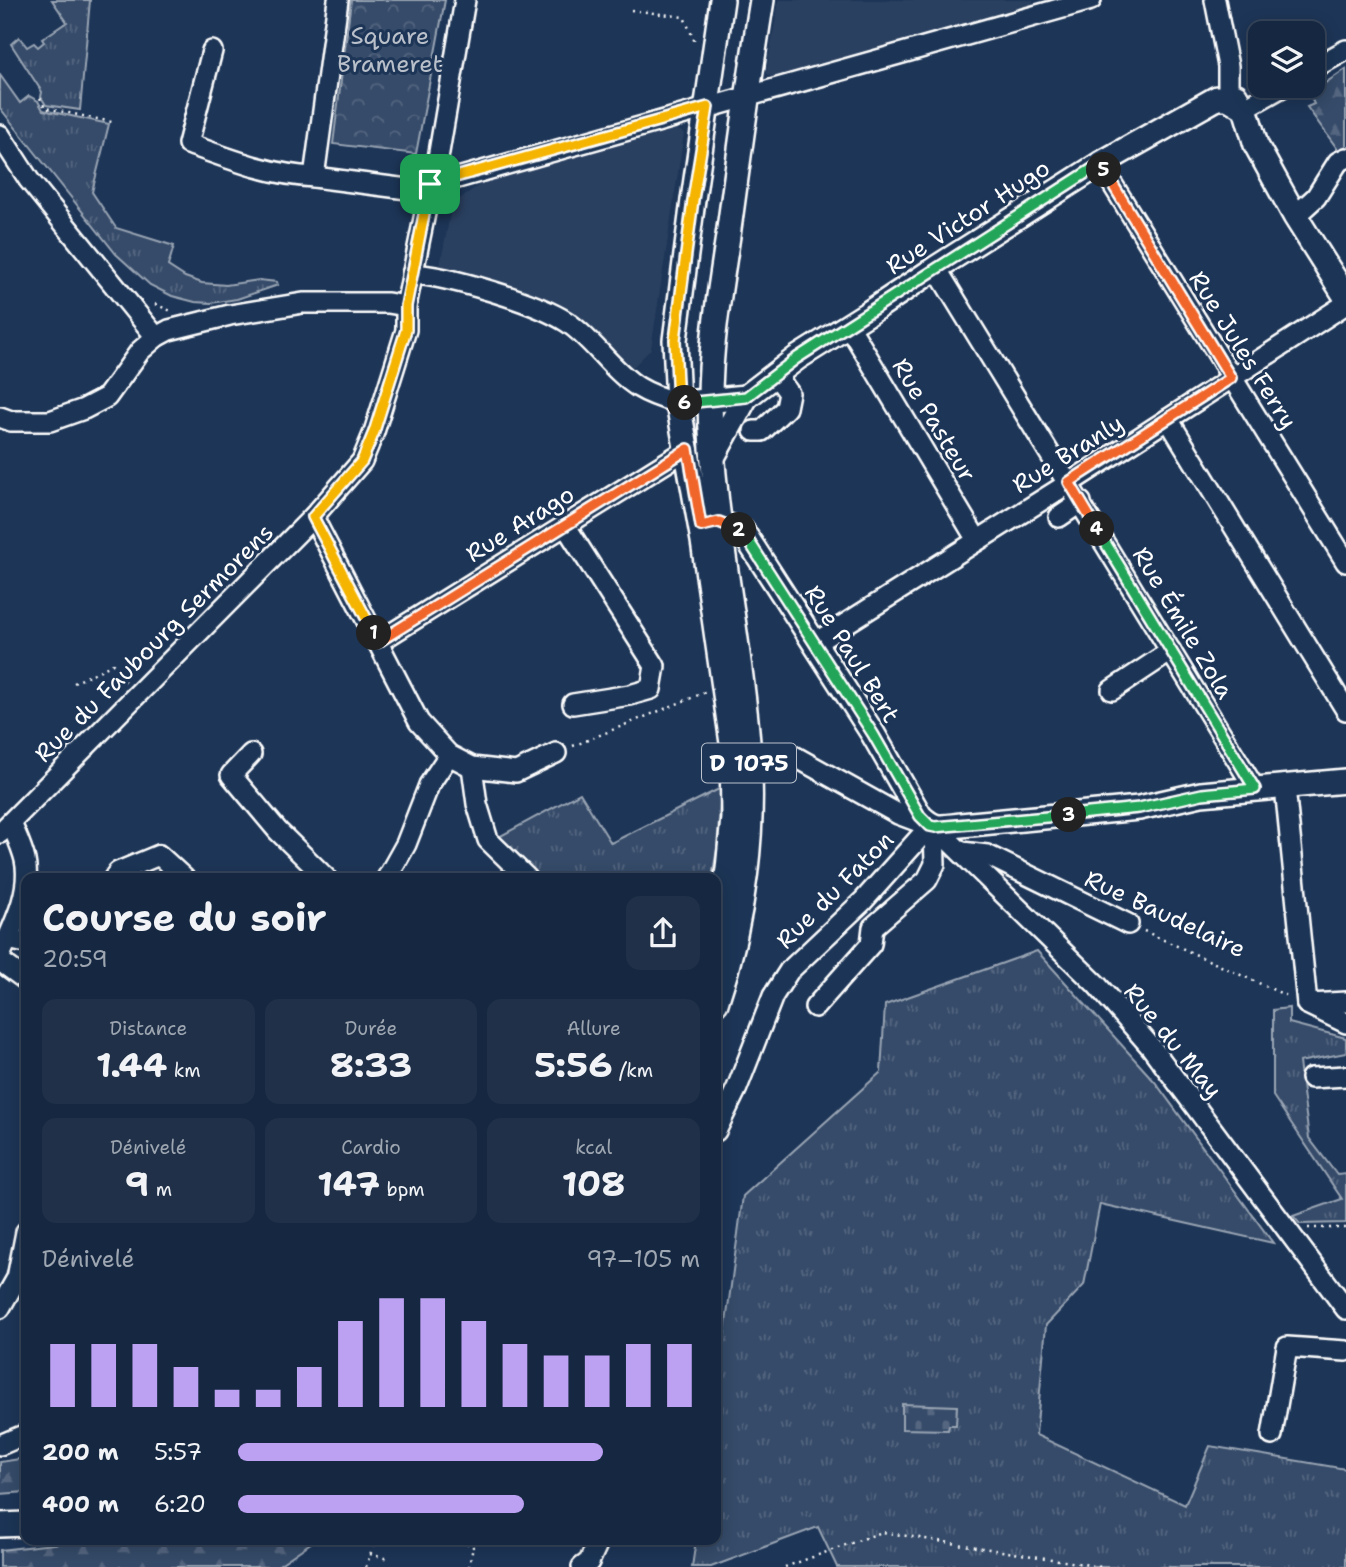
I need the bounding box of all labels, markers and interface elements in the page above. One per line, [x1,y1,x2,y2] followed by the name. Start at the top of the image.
[337,20,443,80] park label: Square Brameret
[1248,21,1325,98] map controls
[1248,21,1325,98] button: layers
[880,152,1056,282] street label: Rue Victor Hugo
[1086,152,1122,188] pin: 5
[400,154,460,214] pin
[1098,157,1109,182] text: 5
[411,165,449,203] icon: arrive
[1182,265,1304,435] street label: Rue Jules Ferry
[885,352,983,488] street label: Rue Pasteur
[668,386,702,420] pin: 6
[678,390,691,415] text: 6
[1006,407,1130,501] street label: Rue Branly
[460,478,580,570] street label: Rue Arago
[722,512,756,548] pin: 2
[1080,512,1114,546] pin: 4
[1090,516,1103,541] text: 4
[28,517,280,769] street label: Rue du Faubourg Sermorens
[732,517,745,542] text: 2
[1125,541,1241,705] street label: Rue Émile Zola
[797,579,907,729] street label: Rue Paul Bert
[356,616,392,650] pin: 1
[369,620,378,645] text: 1
[702,744,796,782] road number: D 1075
[1052,798,1086,832] pin: 3
[1062,802,1075,827] text: 3
[769,824,901,956] street label: Rue du Faton
[1079,863,1251,965] street label: Rue Baudelaire
[42,892,327,943] text: Course du soir
[626,896,700,970] button: share
[42,944,108,974] text: 20:59
[1117,977,1229,1105] street label: Rue du May
[109,1016,187,1041] text: Distance
[345,1016,397,1041] text: Durée
[567,1016,621,1041] text: Allure
[96,1041,167,1088] text: 1.44
[330,1041,412,1088] text: 8:33
[534,1041,613,1088] text: 5:56
[167,1058,201,1083] text: km
[613,1058,653,1083] text: /km
[110,1135,187,1160] text: Dénivelé
[341,1135,401,1160] text: Cardio
[575,1135,612,1160] text: kcal
[125,1160,149,1207] text: 9
[317,1160,380,1207] text: 147
[562,1160,626,1207] text: 108
[149,1177,172,1202] text: m
[380,1177,425,1202] text: bpm
[42,1244,134,1274] text: Dénivelé
[586,1244,700,1274] text: 97–105 m
[42,1437,119,1467] text: 200 m
[154,1437,202,1467] text: 5:57
[42,1489,119,1519] text: 400 m
[154,1489,206,1519] text: 6:20

